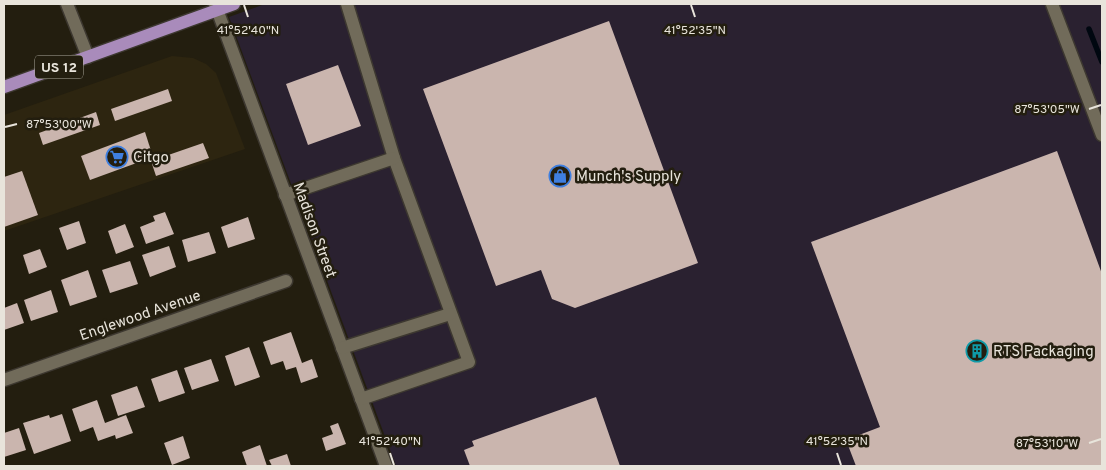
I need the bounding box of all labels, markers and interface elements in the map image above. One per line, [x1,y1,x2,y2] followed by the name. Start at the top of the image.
[217,23,279,39] text: 41°52'40"N
[664,23,726,39] text: 41°52'35"N
[35,56,83,78] road number: US 12
[1014,102,1080,118] text: 87°53'05"W
[26,117,92,133] text: 87°53'00"W
[105,145,129,169] supermarket icon: Citgo
[133,149,169,168] place label: Citgo
[548,164,572,188] shop icon: Munch's Supply
[576,168,681,187] place label: Munch's Supply
[287,180,340,281] street label: Madison Street
[77,287,204,346] street label: Englewood Avenue
[965,339,989,363] building icon: RTS Packaging
[993,343,1094,362] place label: RTS Packaging
[359,434,421,450] text: 41°52'40"N
[806,434,868,450] text: 41°52'35"N
[1016,436,1078,452] text: 87°53'10"W

